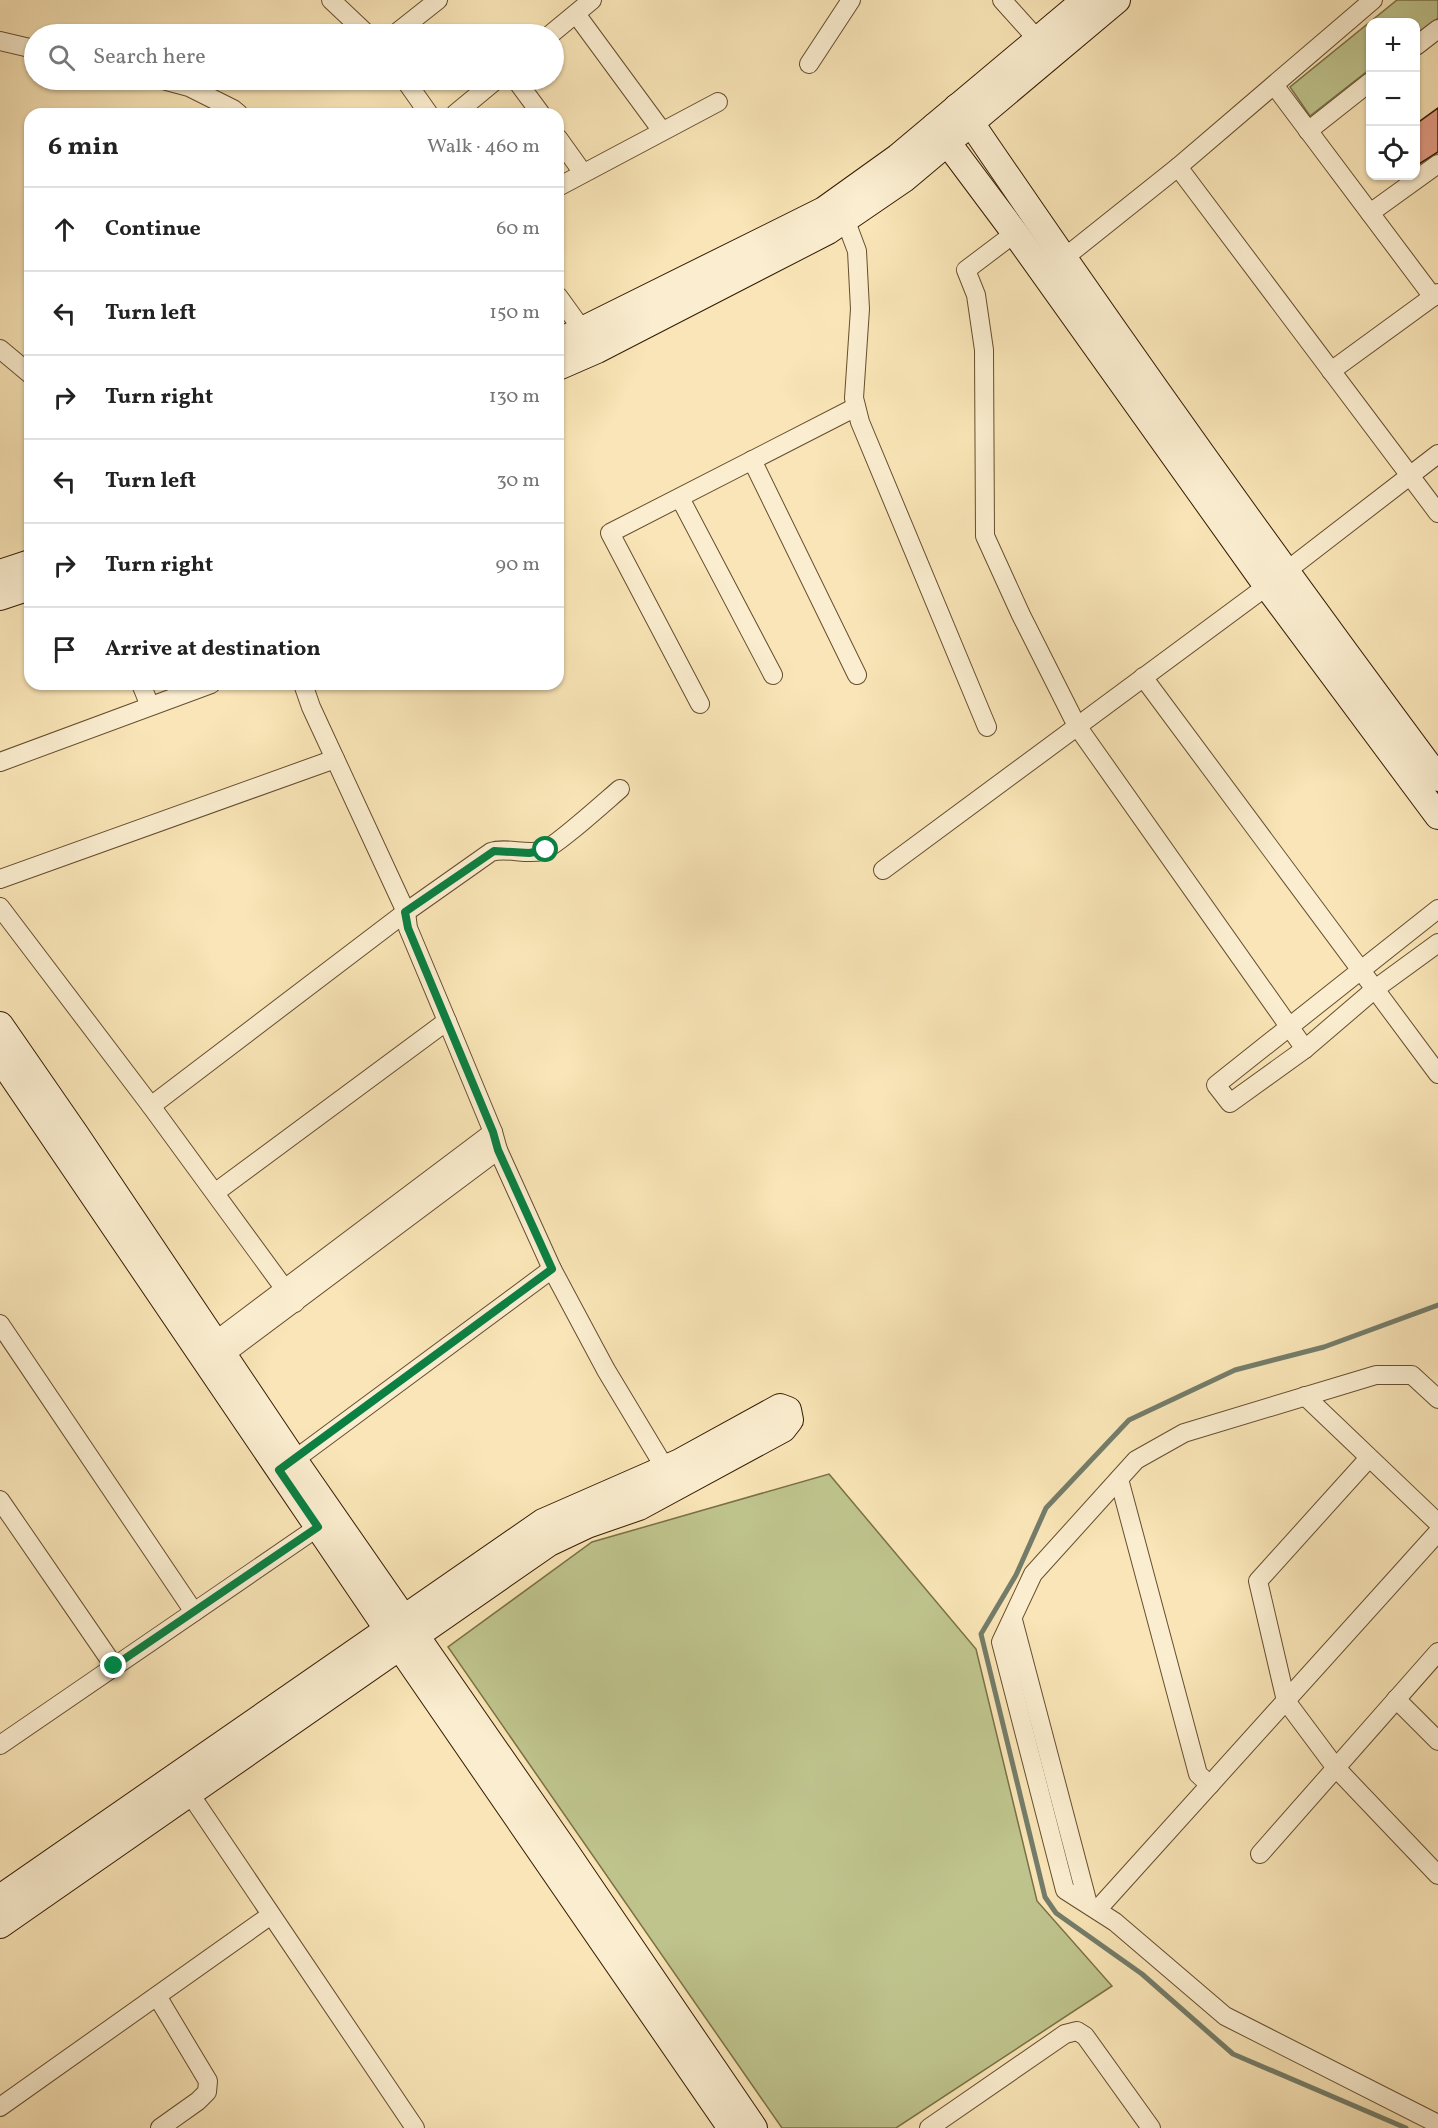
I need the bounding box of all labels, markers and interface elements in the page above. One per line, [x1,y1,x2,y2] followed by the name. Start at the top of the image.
[1366,18,1420,180] map controls
[1366,18,1420,72] button: +
[24,24,564,90] search box
[45,41,78,74] icon: search
[93,42,206,73] text: Search here
[1366,72,1420,126] button: −
[1366,126,1420,180] button: locate
[48,129,119,165] text: 6 min
[427,133,540,161] text: Walk · 460 m
[48,213,81,246] icon: ahead
[105,214,201,245] text: Continue
[496,215,540,243] text: 60 m
[48,297,81,330] icon: left
[105,298,196,329] text: Turn left
[489,299,540,327] text: 150 m
[48,381,81,414] icon: right
[105,382,213,413] text: Turn right
[489,383,540,411] text: 130 m
[48,465,81,498] icon: left
[105,466,196,497] text: Turn left
[496,467,540,495] text: 30 m
[48,549,81,582] icon: right
[105,550,213,581] text: Turn right
[496,551,540,579] text: 90 m
[48,633,81,666] icon: arrive
[105,634,321,665] text: Arrive at destination
[532,836,558,862] route start
[100,1652,126,1678] route end

